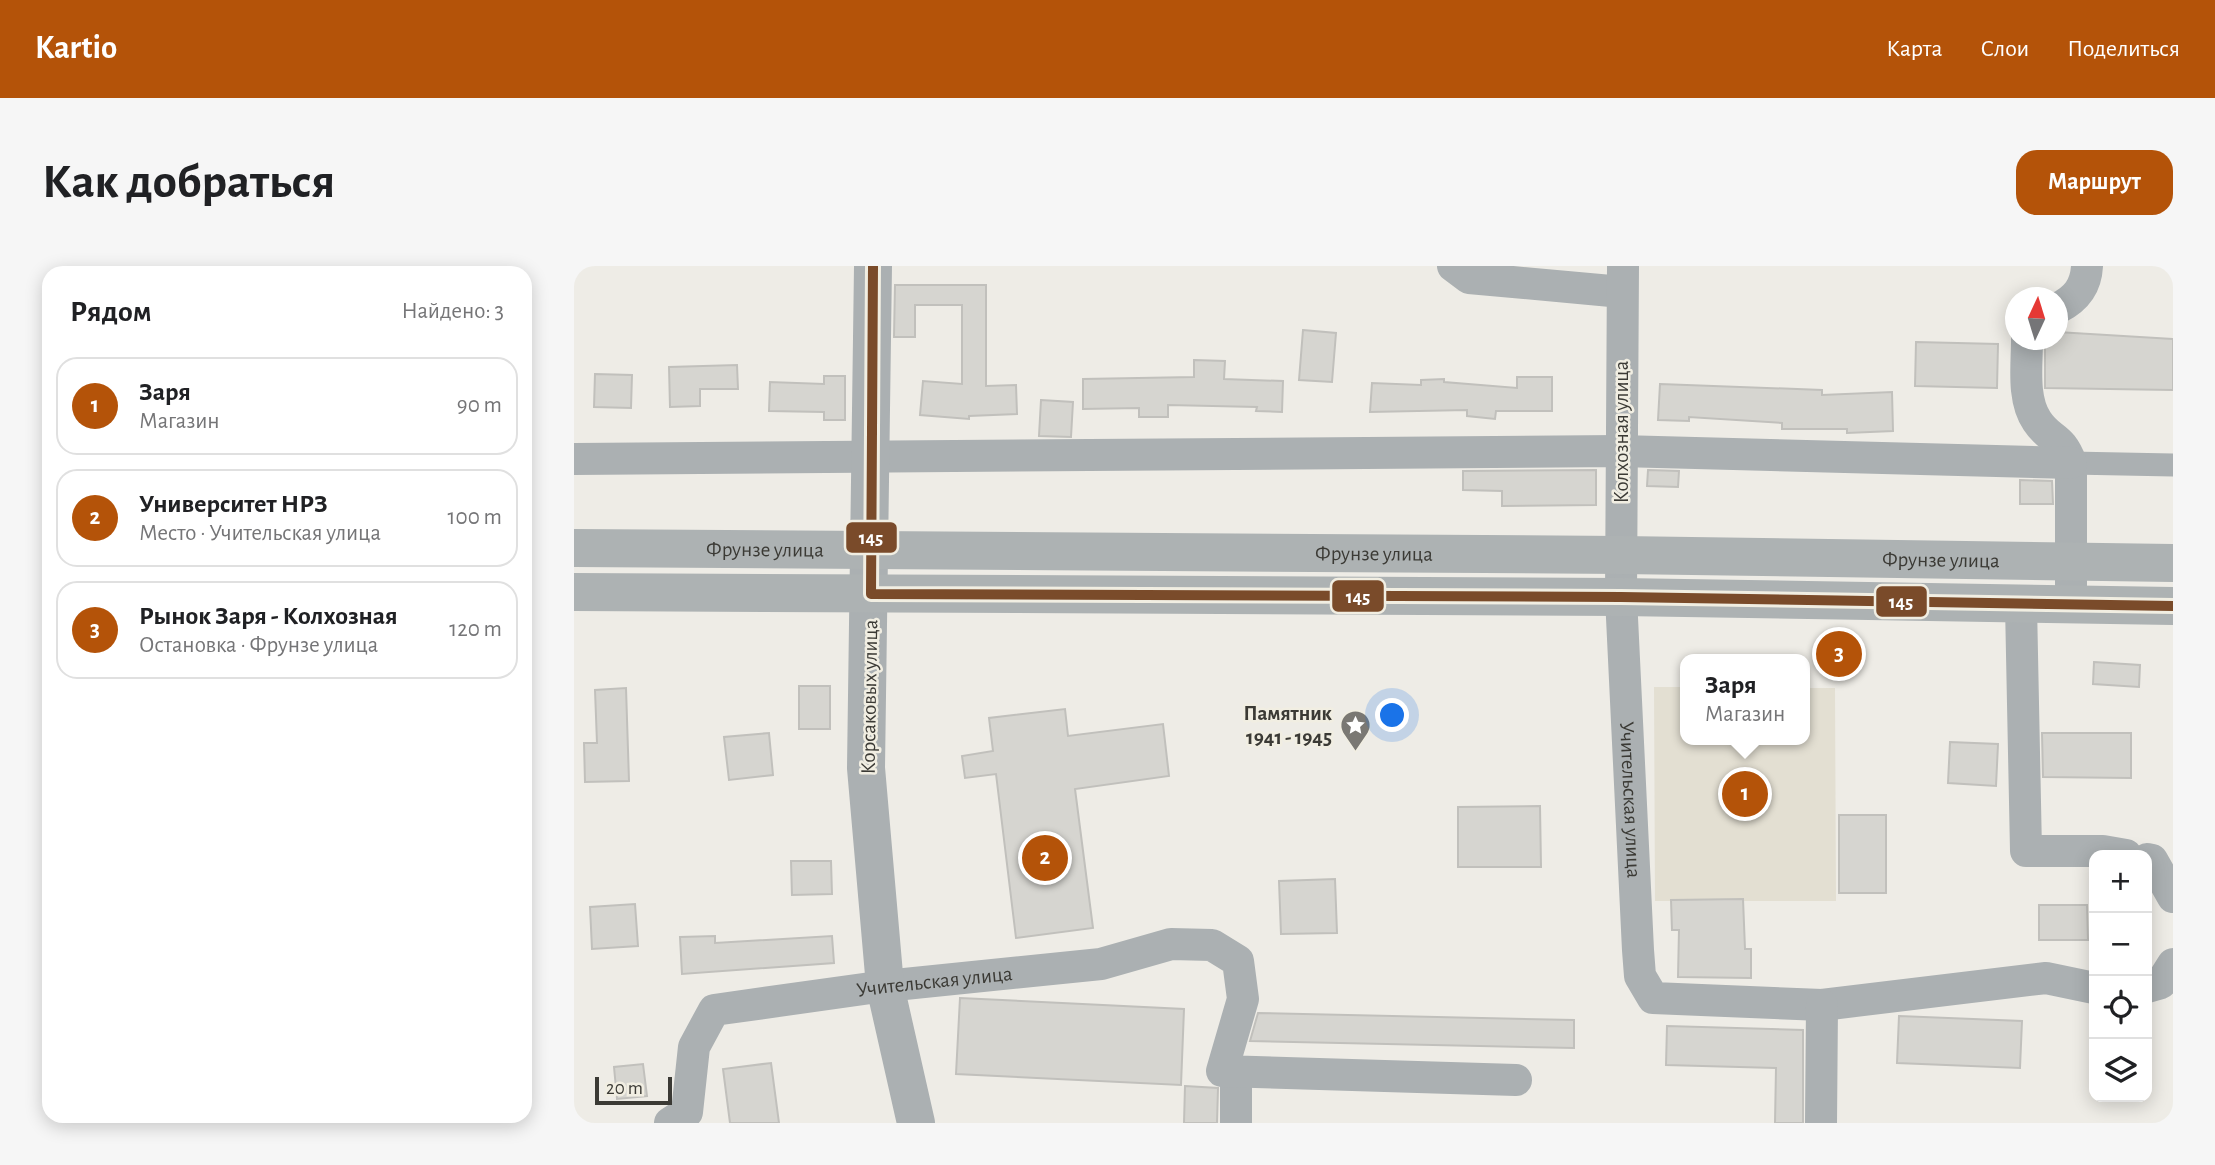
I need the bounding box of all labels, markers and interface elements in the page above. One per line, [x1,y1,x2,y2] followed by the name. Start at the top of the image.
[35,32,117,65] text: Kartio
[1886,37,1942,61] text: Карта
[1980,37,2029,61] text: Слои
[2067,37,2180,61] text: Поделиться
[2016,150,2173,215] button: Маршрут
[42,158,335,207] text: Как добраться
[2005,287,2068,350] north arrow
[70,297,152,327] text: Рядом
[402,300,504,323] text: Найдено: 3
[1611,360,1632,503] street label: Колхозная улица
[139,379,191,405] text: Заря
[91,394,99,417] text: 1
[457,394,502,417] text: 90 m
[139,410,220,433] text: Магазин
[139,491,328,517] text: Университет НРЗ
[90,506,100,529] text: 2
[448,506,502,529] text: 100 m
[845,521,898,554] line badge: 145
[139,522,381,545] text: Место · Учительская улица
[859,529,883,548] text: 145
[706,539,824,561] street label: Фрунзе улица
[1315,543,1433,565] street label: Фрунзе улица
[1882,549,2000,571] street label: Фрунзе улица
[1331,579,1385,613] line badge: 145
[1875,585,1928,618] line badge: 145
[1346,588,1370,607] text: 145
[1889,593,1913,612] text: 145
[139,603,398,629] text: Рынок Заря - Колхозная
[90,618,100,641] text: 3
[449,618,502,641] text: 120 m
[858,619,881,775] street label: Корсаковых улица
[1816,628,1862,680] pin: 3
[139,634,378,657] text: Остановка · Фрунзе улица
[1680,654,1810,745] popup
[1705,672,1757,698] text: Заря
[1375,698,1409,732] your location
[1244,703,1333,748] place label: Памятник 1941 - 1945
[1705,703,1785,726] text: Магазин
[1338,708,1372,752] place icon: Памятник 1941 - 1945
[1616,721,1645,879] street label: Учительская улица
[1722,768,1768,820] pin: 1
[1022,832,1068,884] pin: 2
[2089,850,2152,1102] map controls
[2089,850,2152,913] button: +
[2089,913,2152,976] button: −
[855,963,1014,1001] street label: Учительская улица
[2089,976,2152,1039] button: locate
[2089,1039,2152,1102] button: layers
[595,1074,672,1106] scale bar
[606,1079,643,1098] text: 20 m

